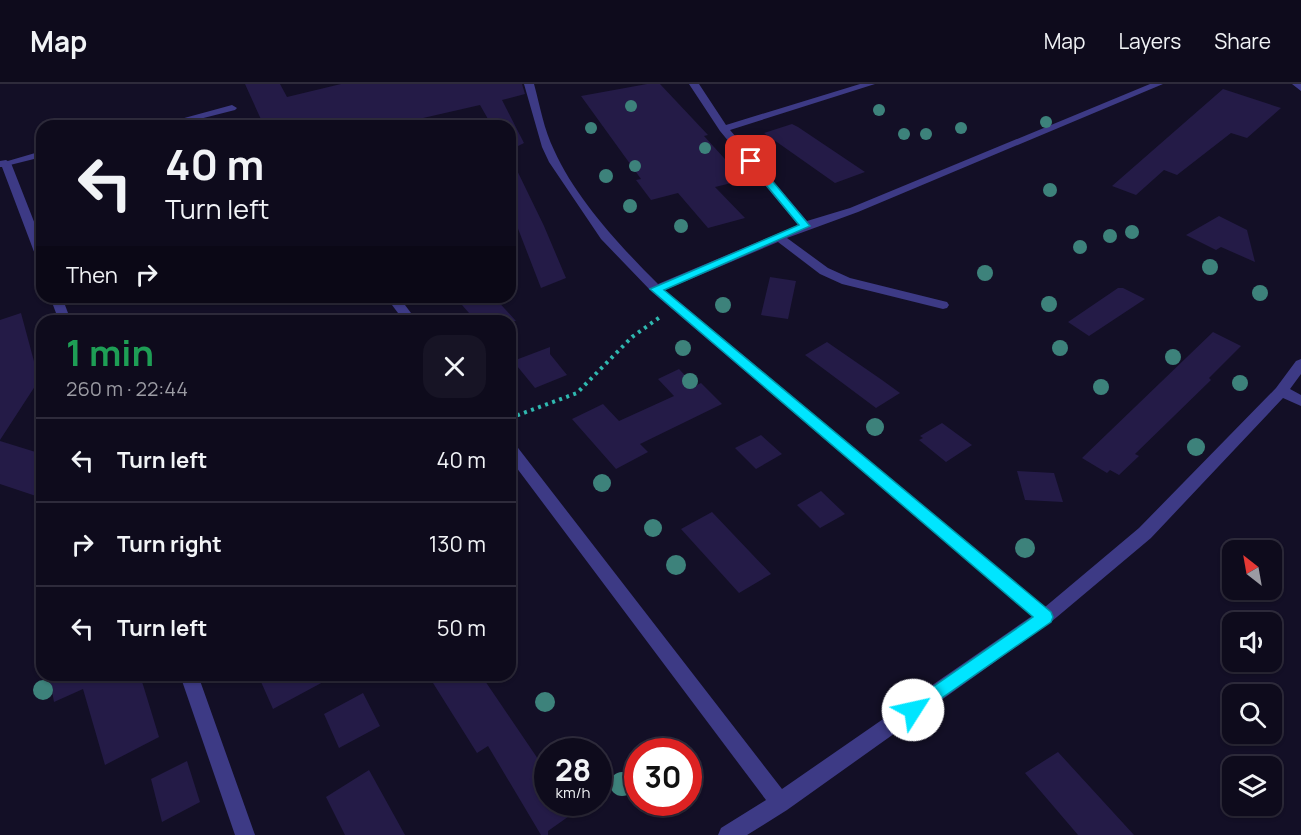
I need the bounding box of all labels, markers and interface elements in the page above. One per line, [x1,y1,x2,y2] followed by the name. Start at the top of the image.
[30,22,87,60] text: Map
[1044,27,1085,55] text: Map
[1118,27,1181,55] text: Layers
[1214,27,1271,55] text: Share
[165,135,264,193] text: 40 m
[725,135,776,186] pin
[66,144,144,222] icon: left
[734,144,767,177] icon: arrive
[165,190,269,227] text: Turn left
[130,258,163,291] icon: right
[66,260,118,290] text: Then
[66,328,154,377] text: 1 min
[423,335,486,398] button: close
[66,375,188,402] text: 260 m · 22:44
[66,444,99,477] icon: left
[117,445,207,475] text: Turn left
[437,445,486,475] text: 40 m
[66,528,99,561] icon: right
[117,529,222,559] text: Turn right
[429,529,486,559] text: 130 m
[1222,540,1282,600] north arrow
[1222,540,1282,816] map controls
[66,612,99,645] icon: left
[1222,612,1282,672] button: sound
[117,613,207,643] text: Turn left
[437,613,486,643] text: 50 m
[881,678,945,742] position arrow
[1222,684,1282,744] button: search
[624,738,702,816] speed limit sign: 30
[555,749,591,790] text: 28
[1222,756,1282,816] button: layers
[556,782,590,803] text: km/h

